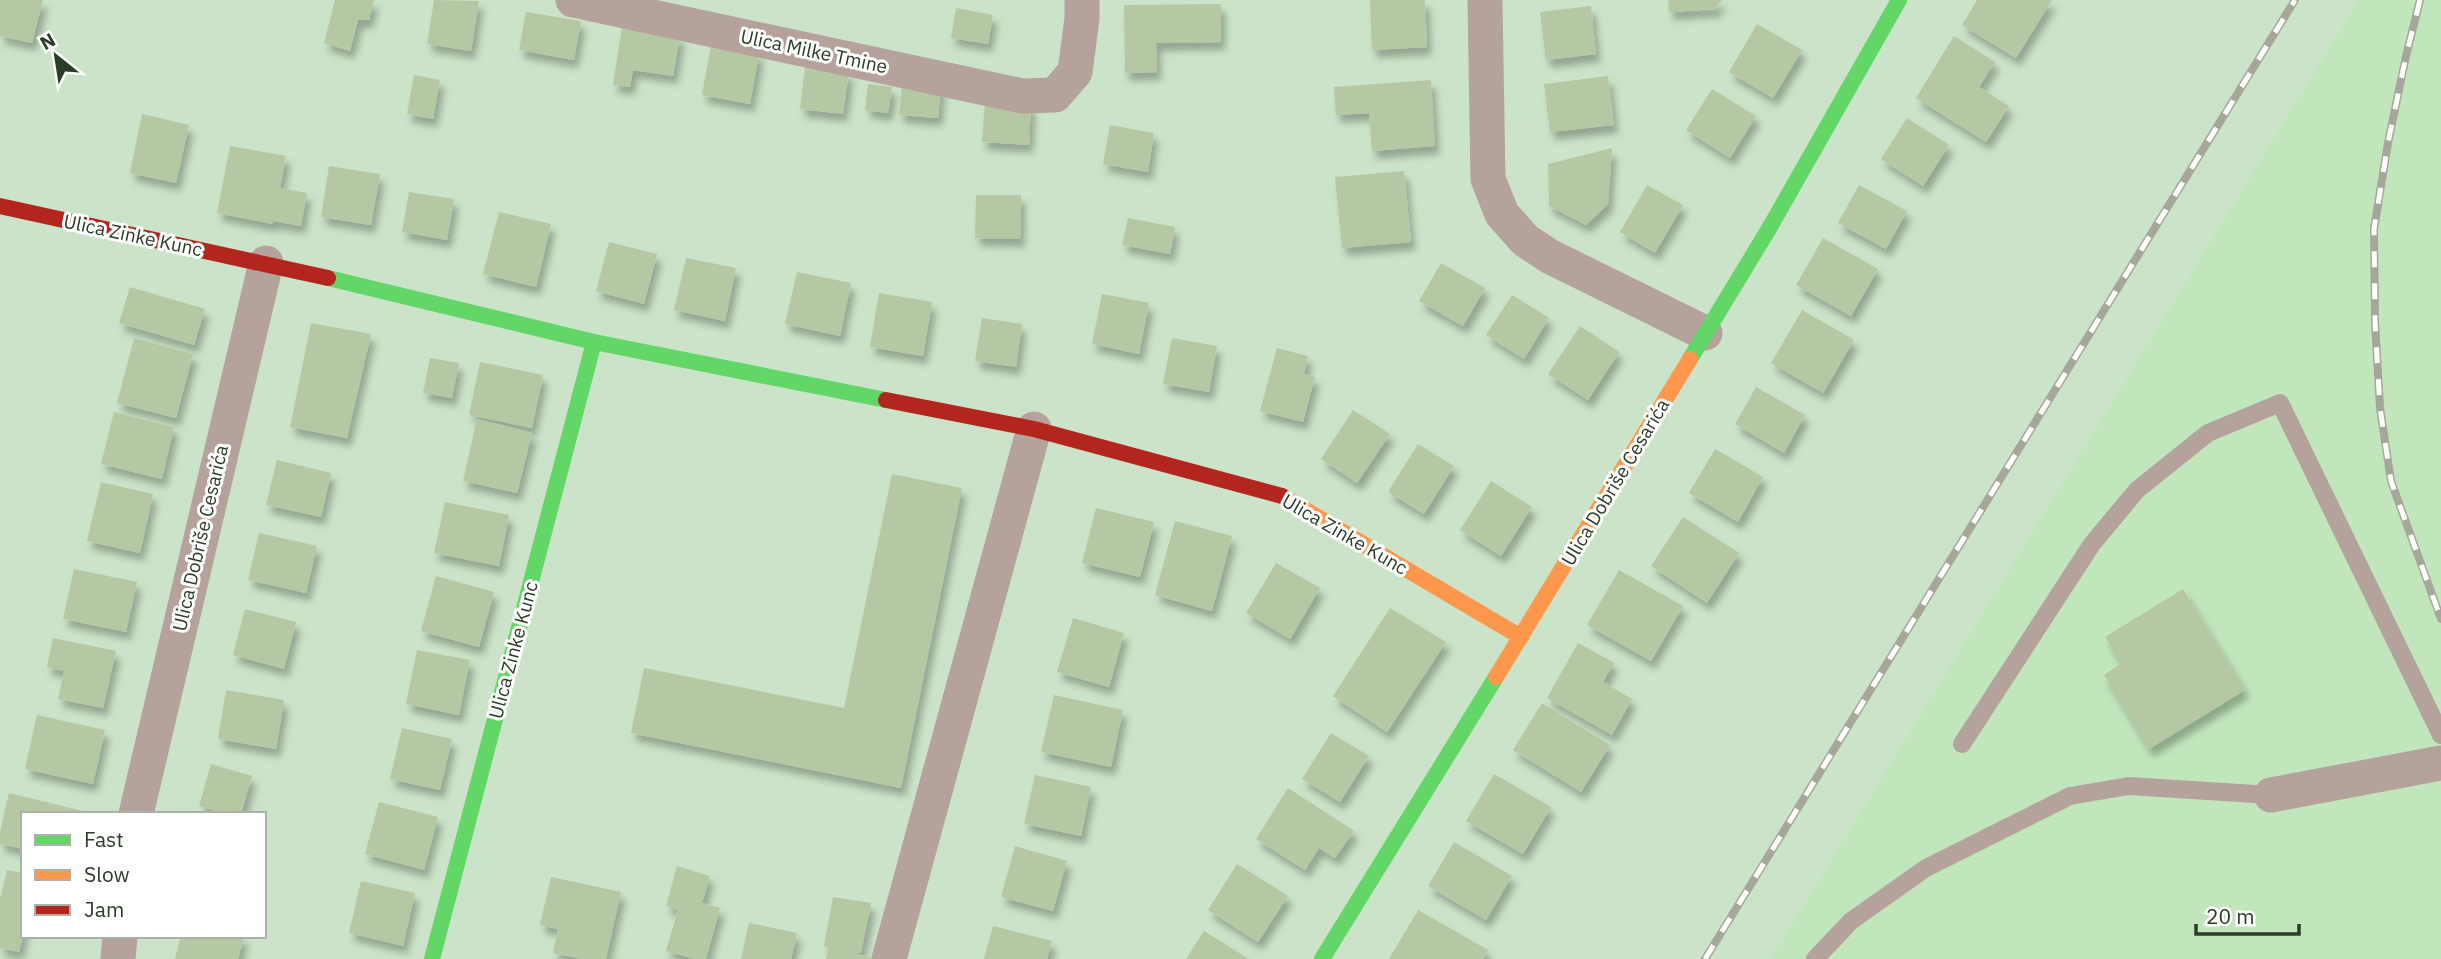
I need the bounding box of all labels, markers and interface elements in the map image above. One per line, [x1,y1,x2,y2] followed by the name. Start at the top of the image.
[21,21,91,91] north arrow
[738,24,890,78] street label: Ulica Milke Tmine
[36,27,59,55] text: N
[61,209,205,262] street label: Ulica Zinke Kunc
[1556,394,1674,570] street label: Ulica Dobriše Cesarića
[167,443,233,633] street label: Ulica Dobriše Cesarića
[1278,488,1413,580] street label: Ulica Zinke Kunc
[483,578,543,721] street label: Ulica Zinke Kunc
[21,812,266,938] legend
[84,825,124,853] text: Fast
[84,860,130,888] text: Slow
[2196,892,2299,936] scale bar
[84,895,124,923] text: Jam
[2206,902,2255,930] text: 20 m

